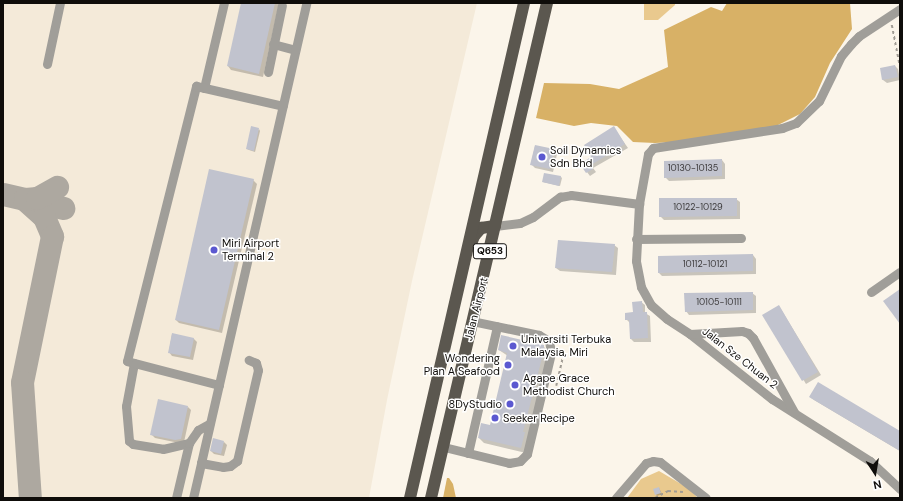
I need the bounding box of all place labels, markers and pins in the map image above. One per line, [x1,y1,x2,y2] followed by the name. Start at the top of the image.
[550,144,621,170] place label: Soil Dynamics Sdn Bhd
[537,152,547,162] marker: Soil Dynamics Sdn Bhd
[222,237,279,263] place label: Miri Airport Terminal 2
[209,245,219,255] marker: Miri Airport Terminal 2
[521,333,611,359] place label: Universiti Terbuka Malaysia, Miri
[508,341,518,351] marker: Universiti Terbuka Malaysia, Miri
[424,352,500,378] place label: Wondering Plan A Seafood
[503,360,513,370] marker: Wondering Plan A Seafood
[523,372,615,398] place label: Agape Grace Methodist Church
[510,380,520,390] marker: Agape Grace Methodist Church
[449,397,502,411] place label: 8DyStudio
[505,399,515,409] marker: 8DyStudio
[503,411,575,425] place label: Seeker Recipe
[490,413,500,423] marker: Seeker Recipe

